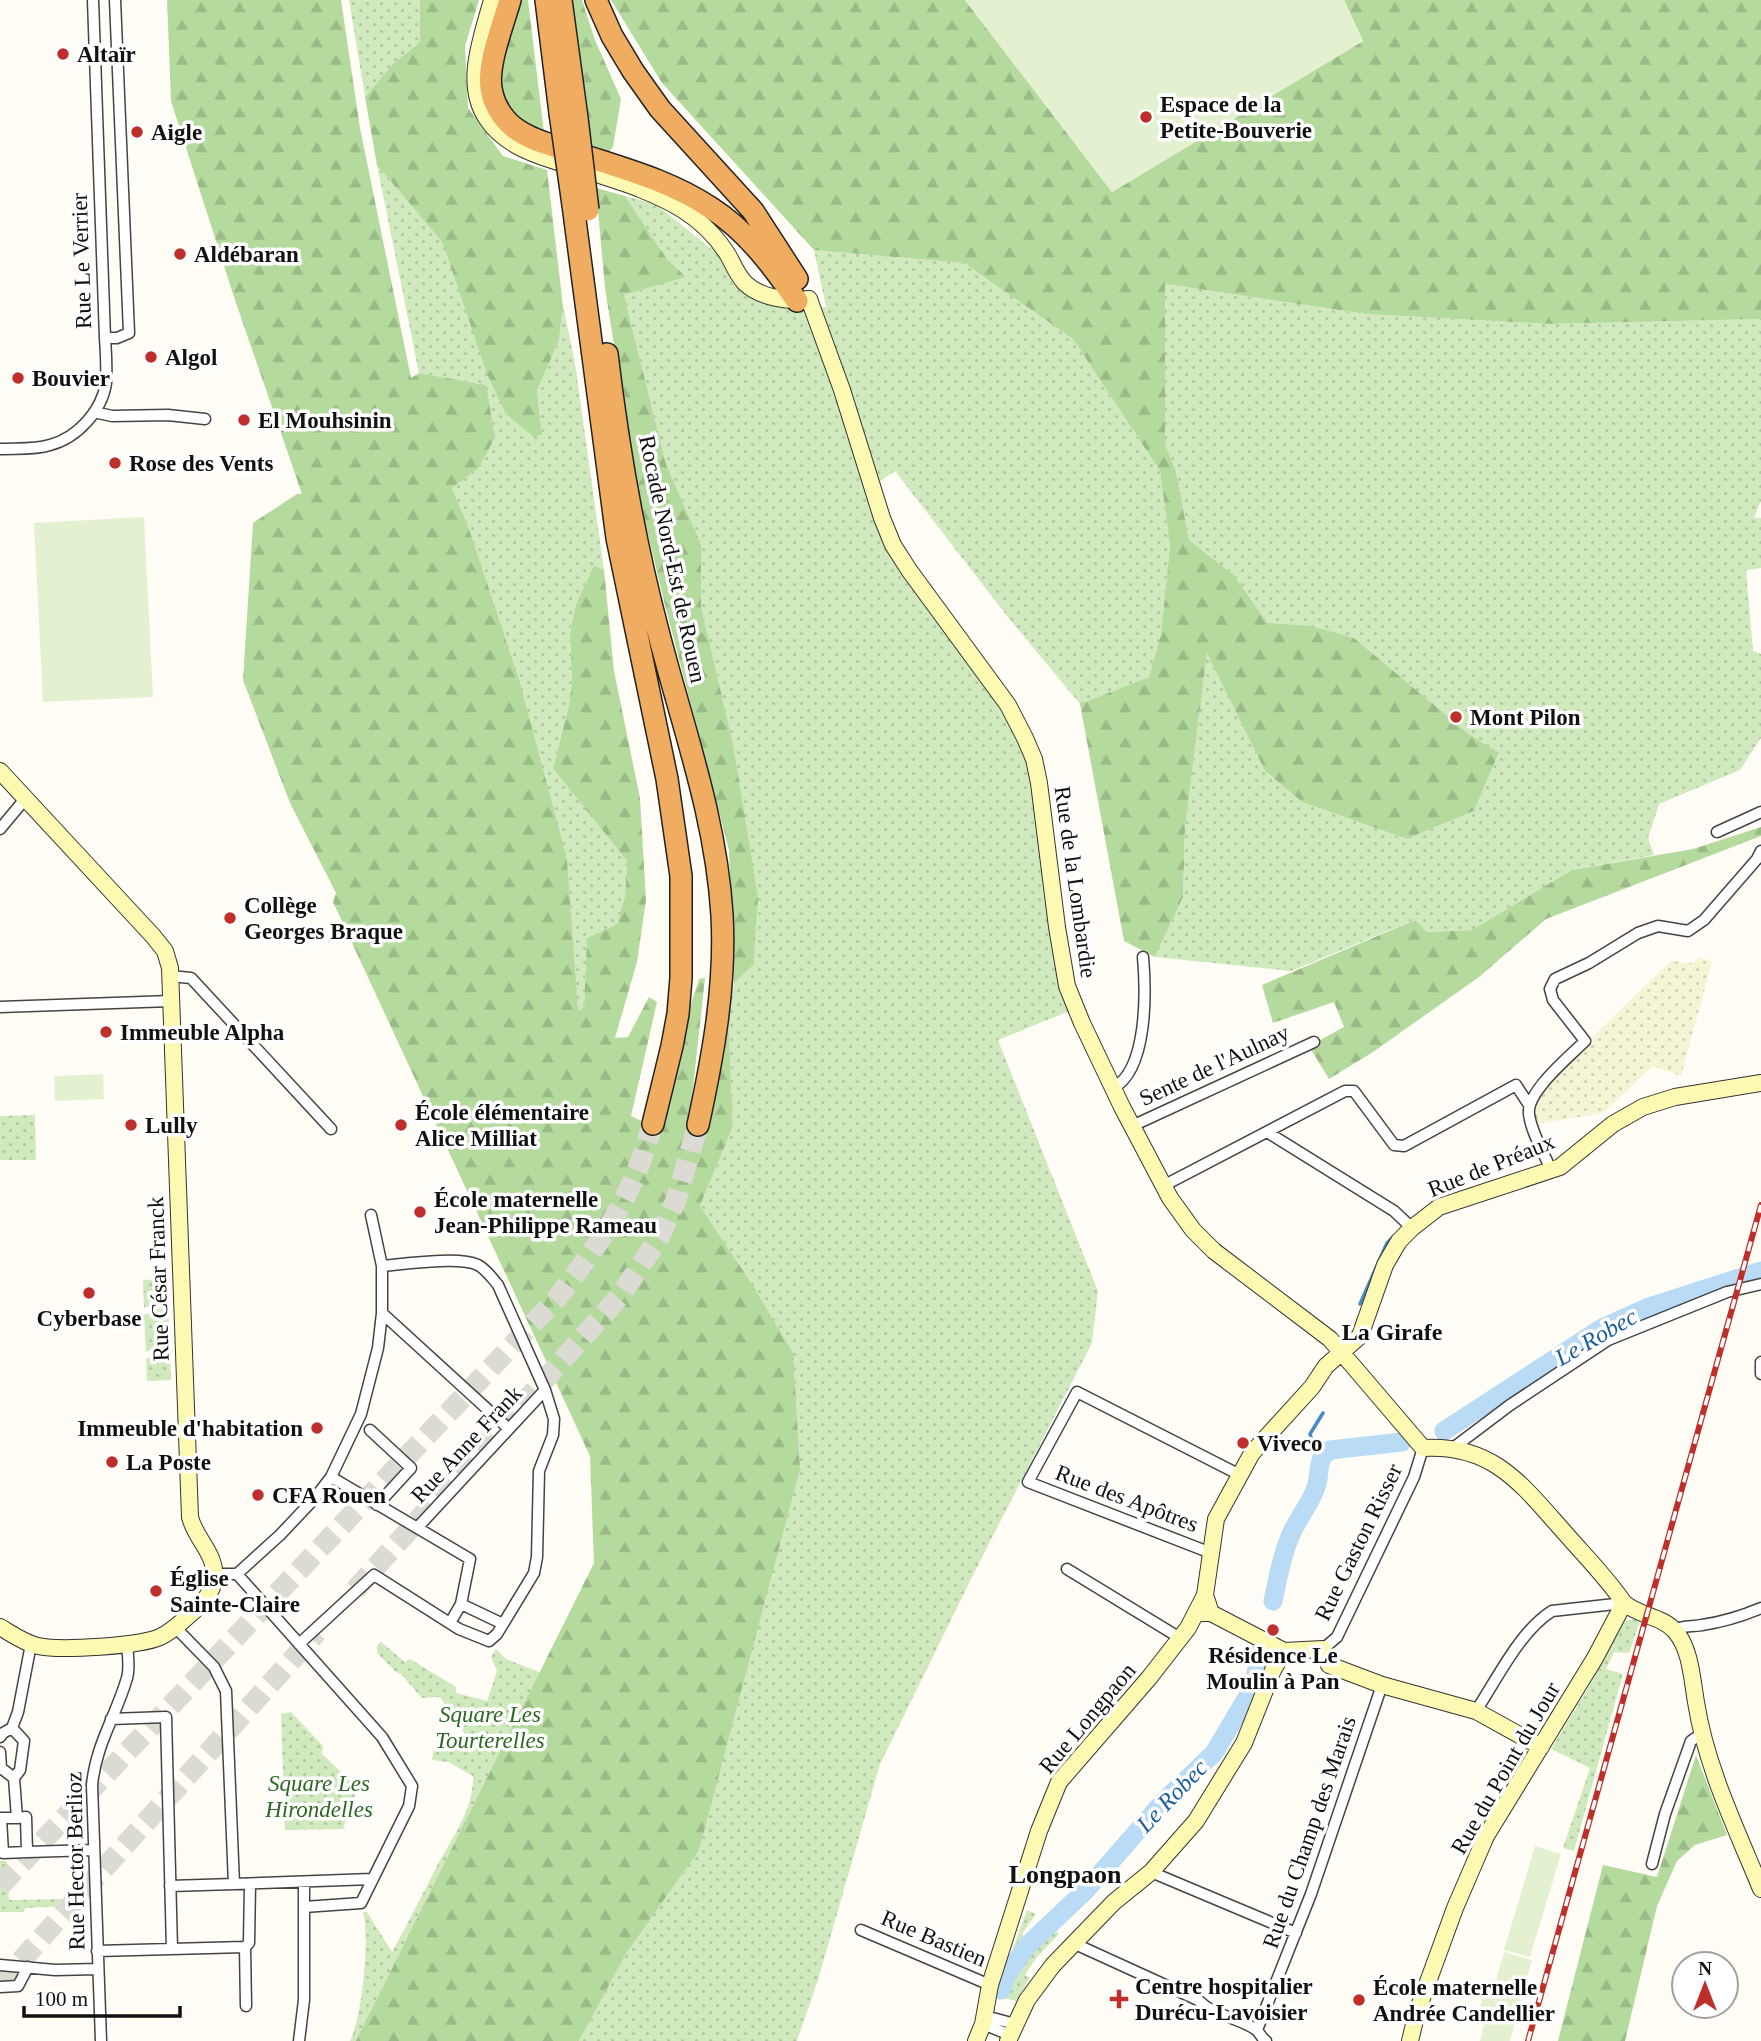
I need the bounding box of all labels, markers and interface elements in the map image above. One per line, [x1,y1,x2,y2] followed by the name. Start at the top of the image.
[77,42,136,67] place label: Altaïr
[55,46,71,62] marker: Altaïr
[1160,92,1312,143] place label: Espace de la Petite-Bouverie
[1138,109,1154,125] marker: Espace de la Petite-Bouverie
[151,120,202,145] place label: Aigle
[129,124,145,140] marker: Aigle
[67,192,96,330] street label: Rue Le Verrier
[194,242,299,267] place label: Aldébaran
[172,246,188,262] marker: Aldébaran
[165,345,217,370] place label: Algol
[143,349,159,365] marker: Algol
[32,366,110,391] place label: Bouvier
[10,370,26,386] marker: Bouvier
[258,408,392,433] place label: El Mouhsinin
[236,412,252,428] marker: El Mouhsinin
[634,433,711,686] street label: Rocade Nord-Est de Rouen
[129,451,273,476] place label: Rose des Vents
[107,455,123,471] marker: Rose des Vents
[1470,705,1581,730] place label: Mont Pilon
[1448,709,1464,725] marker: Mont Pilon
[1050,785,1101,980] street label: Rue de la Lombardie
[244,893,403,944] place label: Collège Georges Braque
[222,910,238,926] marker: Collège Georges Braque
[120,1020,285,1045] place label: Immeuble Alpha
[1135,1020,1294,1111] street label: Sente de l'Aulnay
[98,1024,114,1040] marker: Immeuble Alpha
[415,1100,589,1151] place label: École élémentaire Alice Milliat
[145,1113,198,1138] place label: Lully
[123,1117,139,1133] marker: Lully
[393,1117,409,1133] marker: École élémentaire Alice Milliat
[1424,1129,1559,1202] street label: Rue de Préaux
[434,1187,657,1238] place label: École maternelle Jean-Philippe Rameau
[143,1196,174,1362] street label: Rue César Franck
[412,1204,428,1220] marker: École maternelle Jean-Philippe Rameau
[81,1285,97,1301] marker: Cyberbase
[1550,1303,1642,1371] water label: Le Robec
[37,1306,141,1331] place label: Cyberbase
[1342,1319,1443,1345] district label: La Girafe
[406,1380,527,1508] street label: Rue Anne Frank
[77,1416,303,1441] place label: Immeuble d'habitation
[309,1420,325,1436] marker: Immeuble d'habitation
[1257,1431,1323,1456] place label: Viveco
[1235,1435,1251,1451] marker: Viveco
[126,1450,211,1475] place label: La Poste
[104,1454,120,1470] marker: La Poste
[1310,1459,1407,1625] street label: Rue Gaston Risser
[1052,1460,1202,1537] street label: Rue des Apôtres
[272,1483,386,1508] place label: CFA Rouen
[250,1487,266,1503] marker: CFA Rouen
[170,1566,300,1617] place label: Église Sainte-Claire
[148,1583,164,1599] marker: Église Sainte-Claire
[1265,1622,1281,1638] marker: Résidence Le Moulin à Pan
[1207,1643,1340,1694] place label: Résidence Le Moulin à Pan
[1034,1658,1141,1778] street label: Rue Longpaon
[1446,1678,1565,1859] street label: Rue du Point du Jour
[435,1702,545,1753] park label: Square Les Tourterelles
[1258,1713,1361,1952] street label: Rue du Champ des Marais
[1131,1754,1213,1838] water label: Le Robec
[61,1771,90,1951] street label: Rue Hector Berlioz
[264,1771,373,1822] park label: Square Les Hirondelles
[1009,1860,1122,1889] district label: Longpaon
[877,1905,991,1972] street label: Rue Bastien
[1670,1950,1740,2020] north arrow
[1698,1958,1712,1979] text: N
[24,1974,180,2018] scale bar
[1135,1974,1313,2025] place label: Centre hospitalier Durécu-Lavoisier
[1373,1975,1555,2026] place label: École maternelle Andrée Candellier
[35,1987,88,2011] text: 100 m
[1109,1989,1129,2009] marker: Centre hospitalier Durécu-Lavoisier
[1351,1992,1367,2008] marker: École maternelle Andrée Candellier

